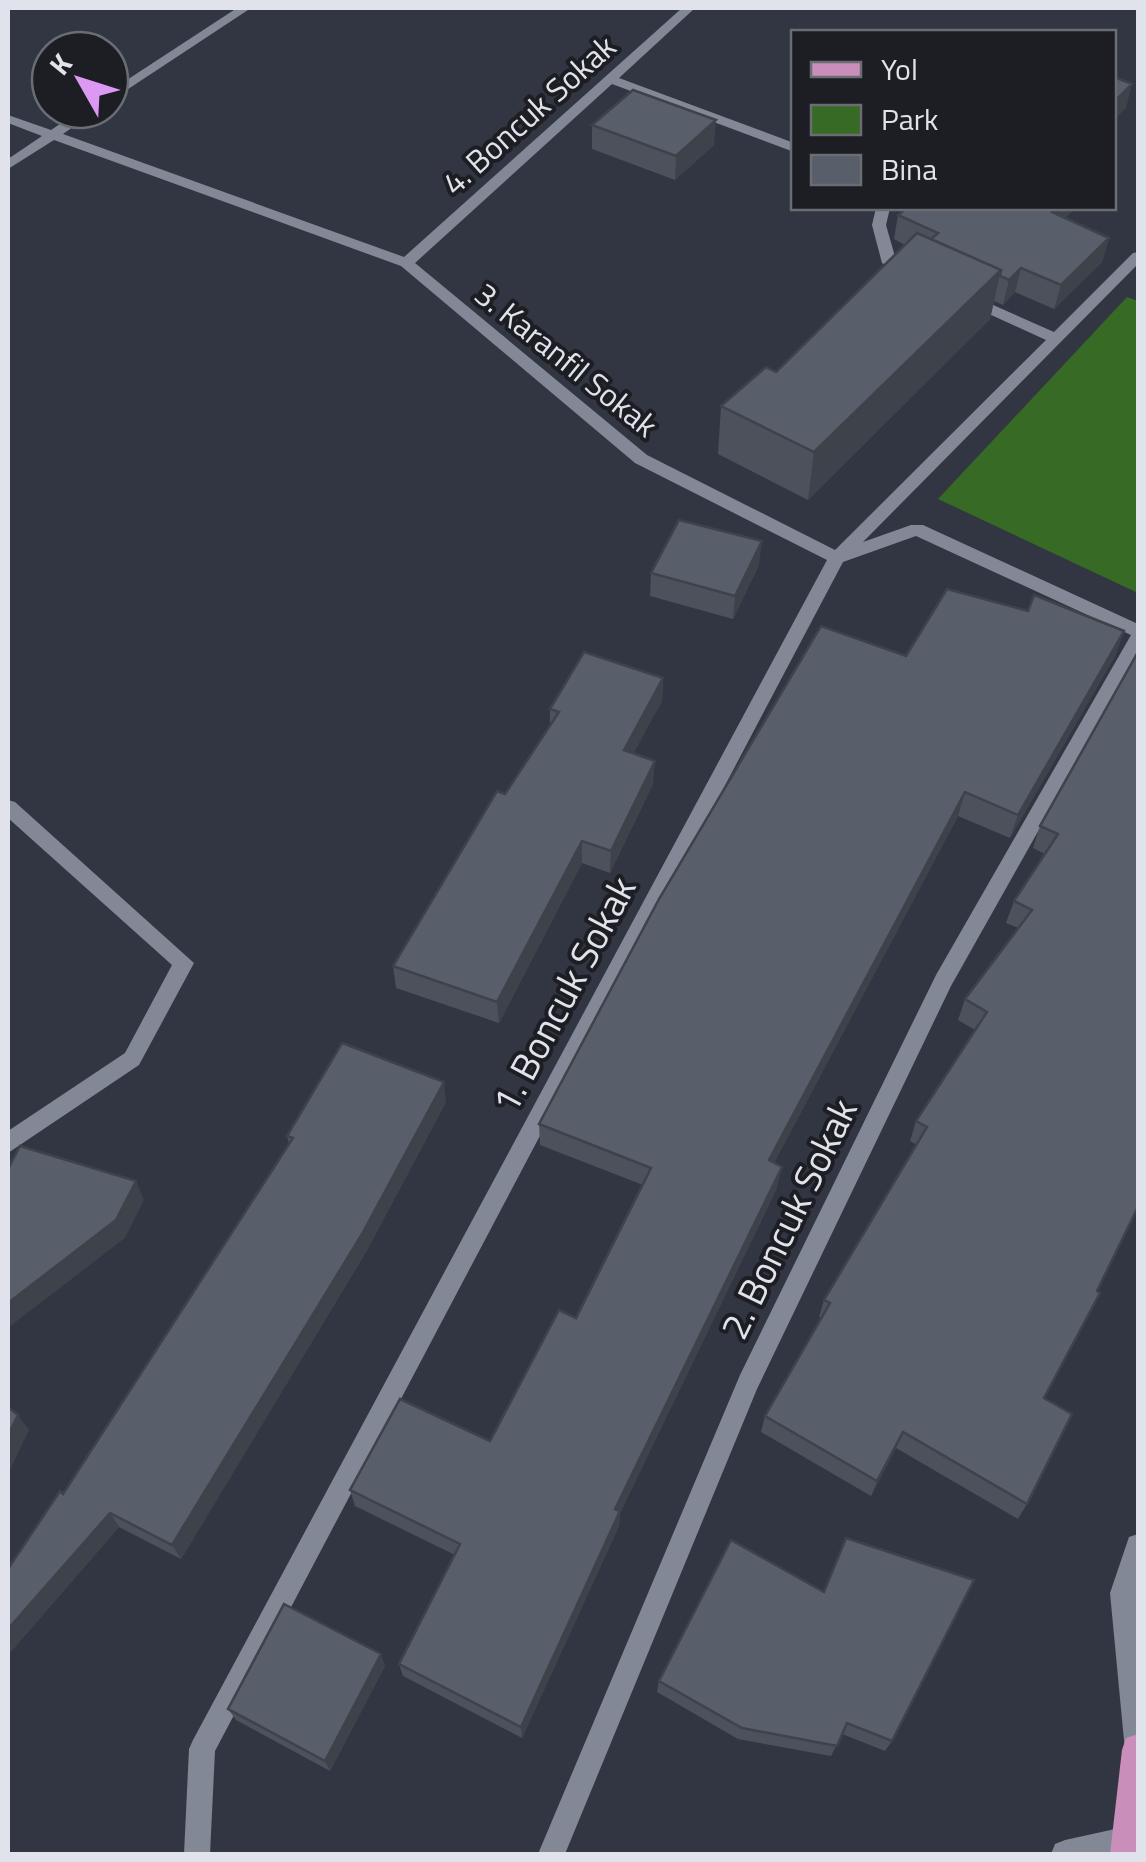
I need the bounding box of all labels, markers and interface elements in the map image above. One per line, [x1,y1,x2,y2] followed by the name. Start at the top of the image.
[431,23,626,206] street label: 4. Boncuk Sokak
[30,30,130,130] north arrow
[791,30,1116,210] legend
[38,44,82,84] text: K
[881,46,918,92] text: Yol
[881,96,938,142] text: Park
[881,146,937,192] text: Bina
[465,270,668,448] street label: 3. Karanfil Sokak
[476,866,650,1123] street label: 1. Boncuk Sokak
[705,1089,871,1349] street label: 2. Boncuk Sokak

